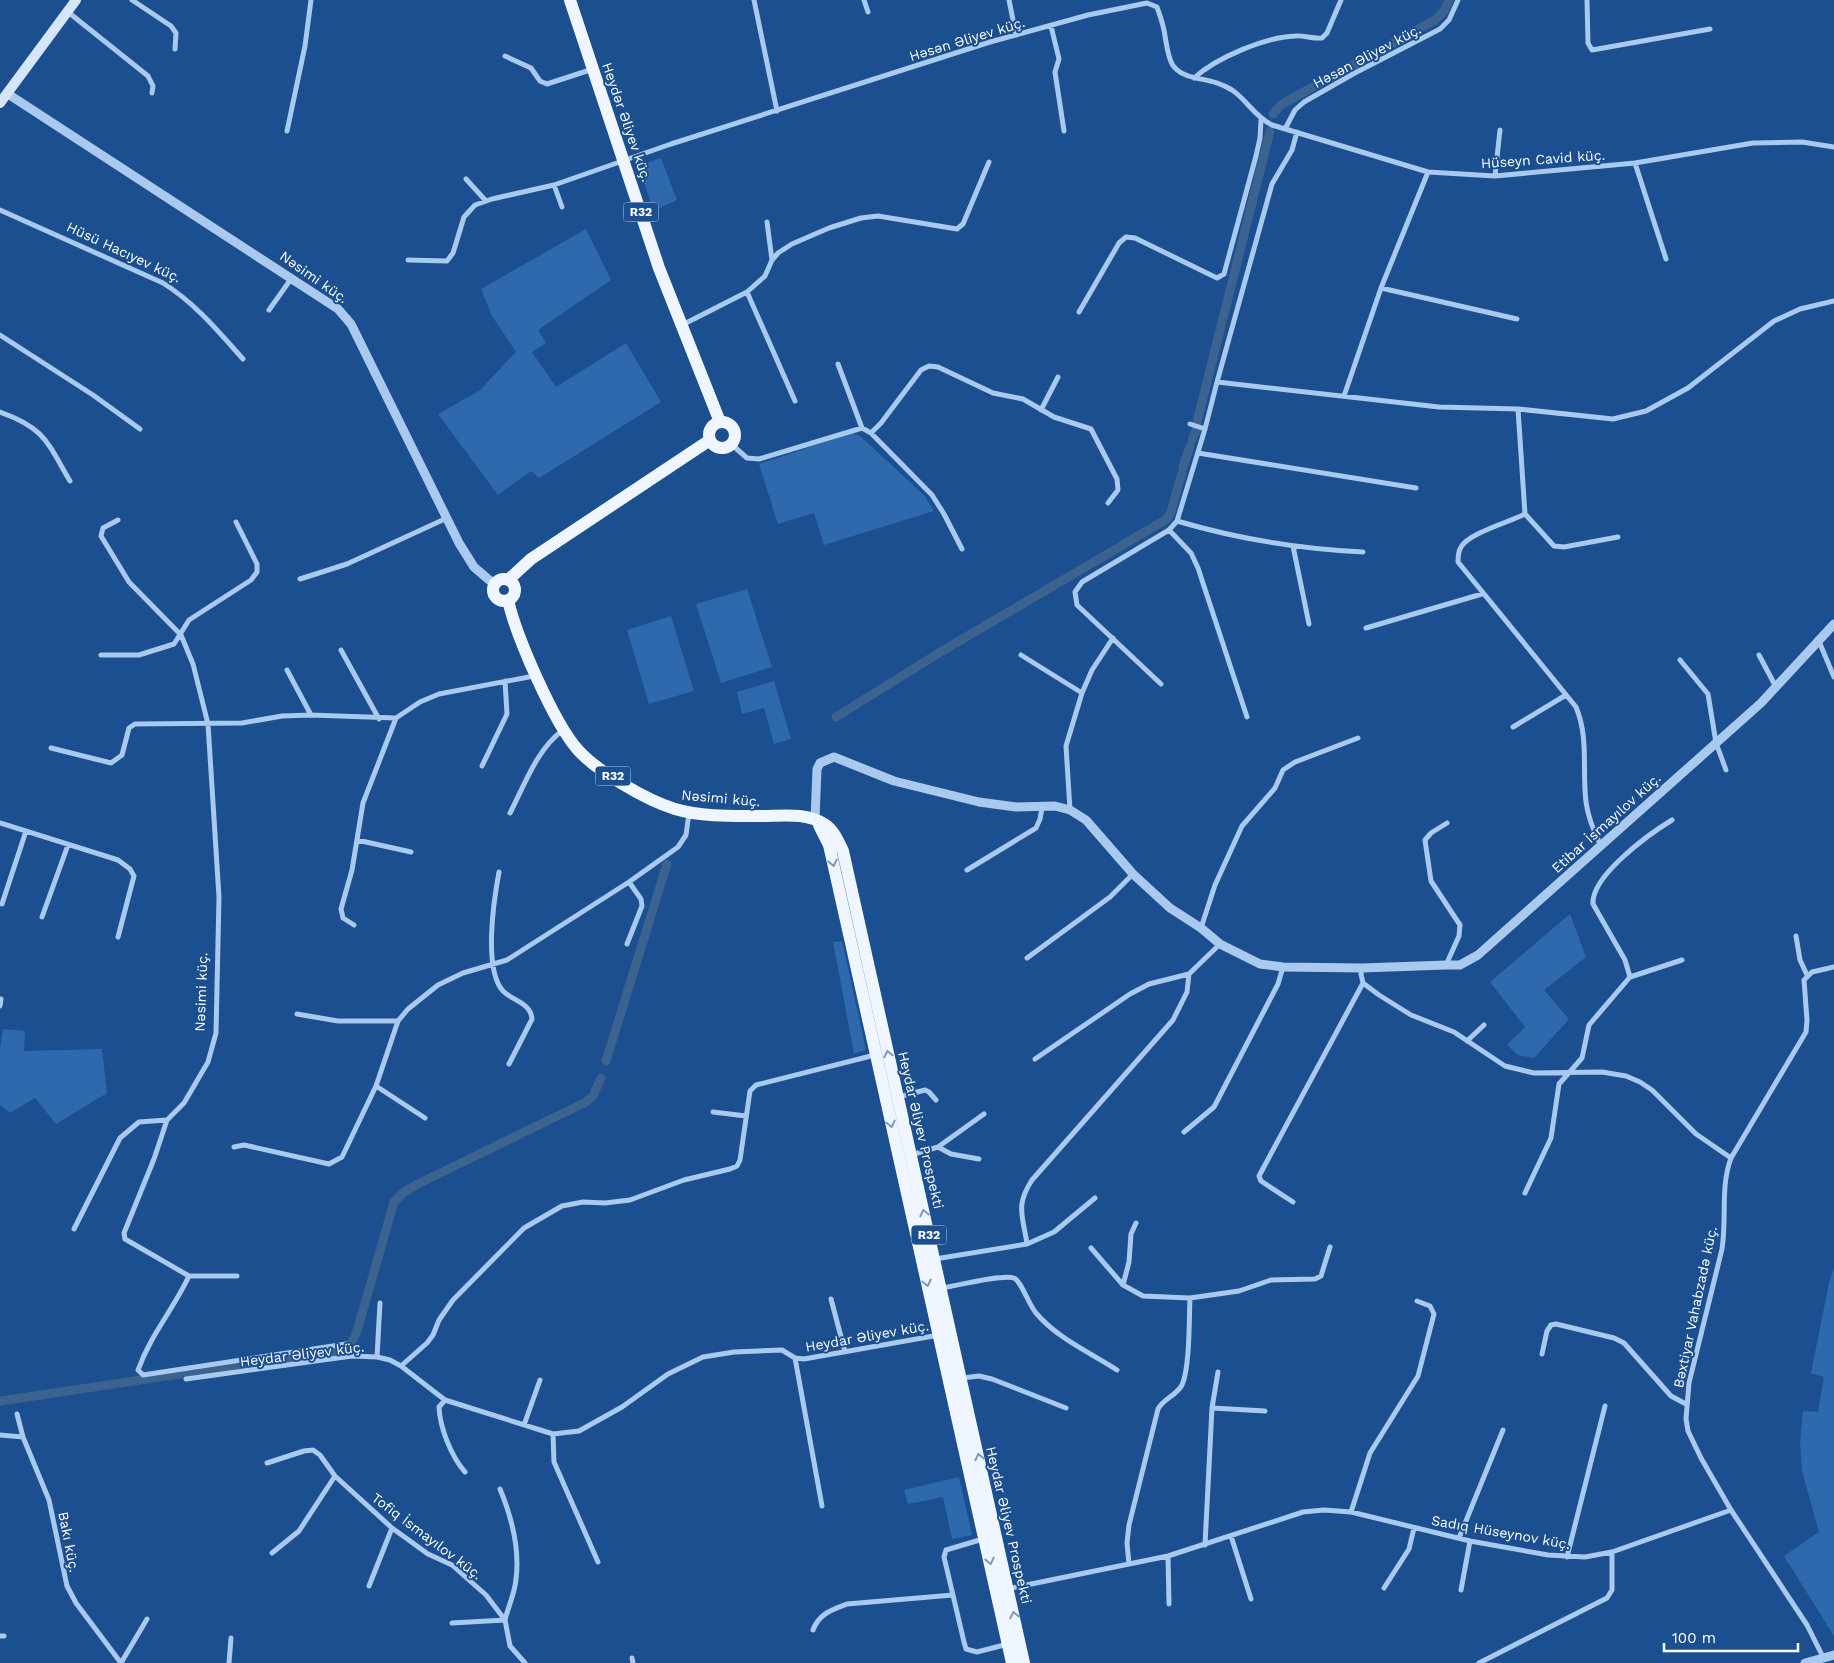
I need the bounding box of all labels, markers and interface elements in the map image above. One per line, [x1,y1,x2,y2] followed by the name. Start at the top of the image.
[907,14,1027,64] street label: Həsən Əliyev küç.
[1310,21,1424,91] street label: Həsən Əliyev küç.
[599,60,655,184] street label: Heydər Əliyev küç.
[1480,147,1606,171] street label: Hüseyn Cavid küç.
[624,202,658,222] road number: R32
[64,218,184,286] street label: Hüsü Hacıyev küç.
[277,248,351,306] street label: Nəsimi küç.
[596,766,630,786] road number: R32
[1548,770,1664,876] street label: Etibar İsmayılov küç.
[681,787,761,809] street label: Nəsimi küç.
[827,859,838,868] one-way arrow
[192,952,210,1032] street label: Nəsimi küç.
[884,1050,894,1059] one-way arrow
[895,1050,947,1210] street label: Heydar Əliyev Prospekti
[885,1120,896,1129] one-way arrow
[919,1208,930,1217] one-way arrow
[1670,1225,1720,1389] street label: Bəxtiyar Vahabzadə küç.
[912,1226,946,1244] road number: R32
[921,1279,932,1287] one-way arrow
[804,1317,930,1355] street label: Heydar Əliyev küç.
[239,1338,365,1370] street label: Heydar Əliyev küç.
[983,1445,1035,1605] street label: Heydar Əliyev Prospekti
[974,1452,985,1461] one-way arrow
[369,1489,485,1583] street label: Tofiq İsmayılov küç.
[55,1510,83,1574] street label: Bakı küç.
[1430,1512,1572,1552] street label: Sadıq Hüseynov küç.
[984,1557,995,1565] one-way arrow
[1009,1611,1020,1620] one-way arrow
[1664,1620,1798,1652] scale bar
[1672,1629,1716,1647] text: 100 m

